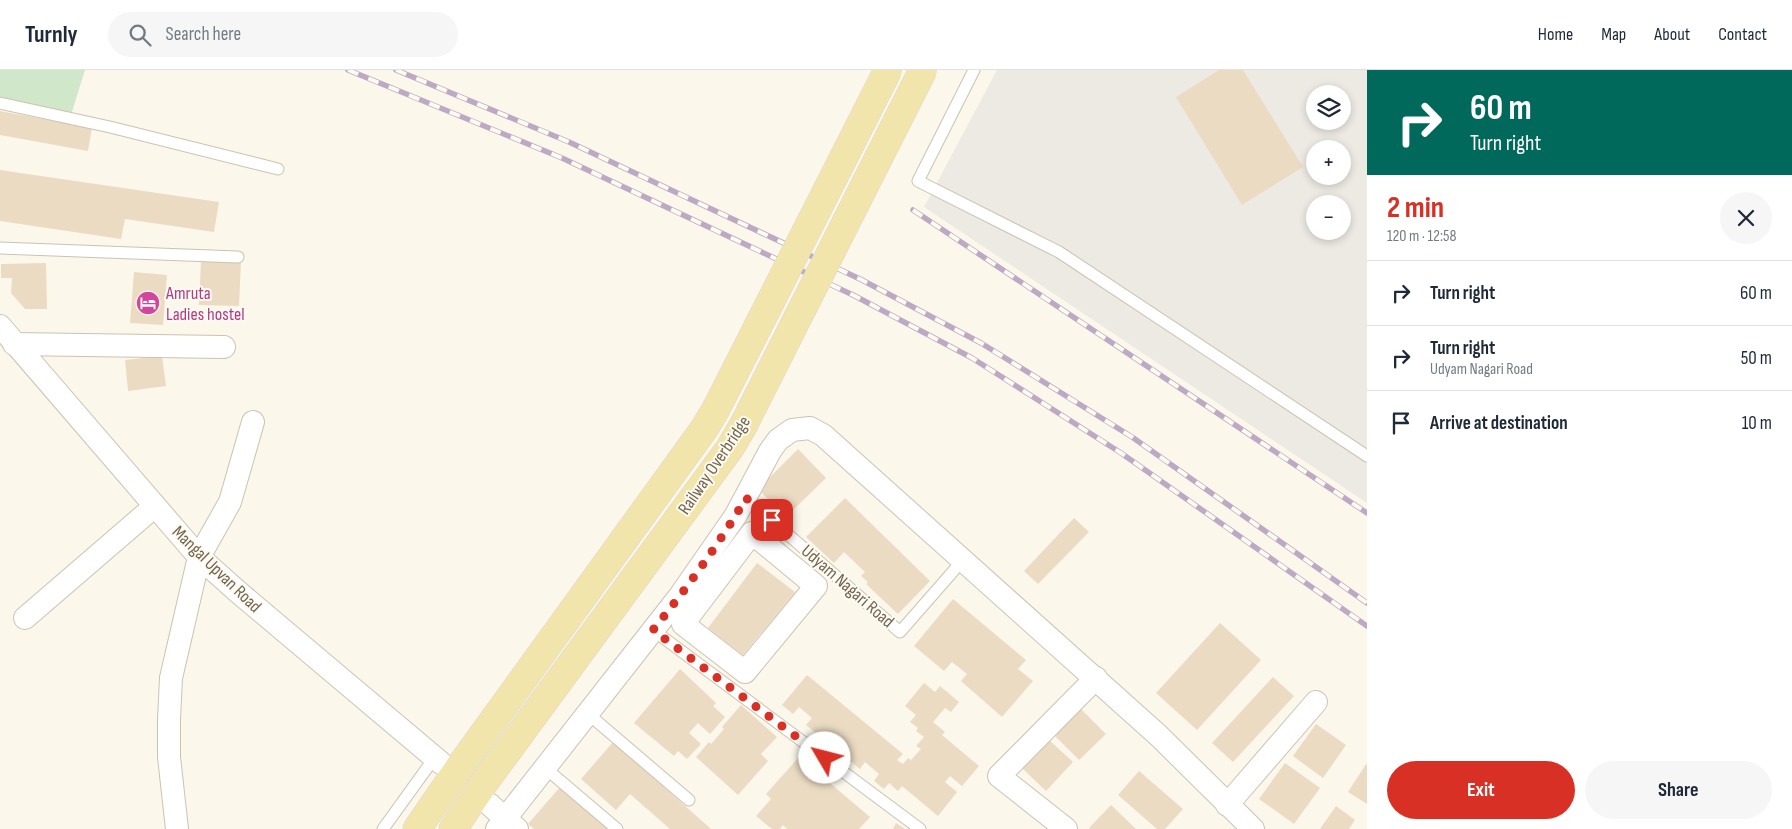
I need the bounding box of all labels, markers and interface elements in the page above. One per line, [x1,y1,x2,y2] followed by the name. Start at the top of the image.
[108,12,458,57] search box
[25,20,78,49] text: Turnly
[126,21,154,49] icon: search
[166,23,241,46] text: Search here
[1538,24,1573,45] text: Home
[1601,24,1626,45] text: Map
[1654,24,1690,45] text: About
[1718,24,1767,45] text: Contact
[1306,85,1351,240] map controls
[1306,85,1351,130] button: layers
[1470,87,1532,130] text: 60 m
[1387,90,1452,155] icon: right
[1470,130,1541,157] text: Turn right
[1306,140,1351,185] button: +
[1387,190,1444,226] text: 2 min
[1720,192,1772,244] button: close
[1306,195,1351,240] button: −
[1387,227,1456,246] text: 120 m · 12:58
[1387,279,1415,307] icon: right
[1430,282,1495,305] text: Turn right
[1740,282,1772,305] text: 60 m
[165,283,245,325] place label: Amruta Ladies hostel
[135,290,161,316] hotel icon: Amruta Ladies hostel
[1430,337,1495,360] text: Turn right
[1387,344,1415,372] icon: right
[1741,347,1772,370] text: 50 m
[1430,360,1533,379] text: Udyam Nagari Road
[1387,409,1415,437] icon: arrive
[674,412,755,518] street label: Railway Overbridge
[1430,412,1568,435] text: Arrive at destination
[1742,412,1772,435] text: 10 m
[751,499,793,541] pin
[758,506,786,534] icon: arrive
[168,522,266,617] street label: Mangal Upvan Road
[797,540,898,632] street label: Udyam Nagari Road
[798,731,850,783] position arrow
[1387,761,1575,819] button: Exit
[1585,761,1772,819] button: Share

